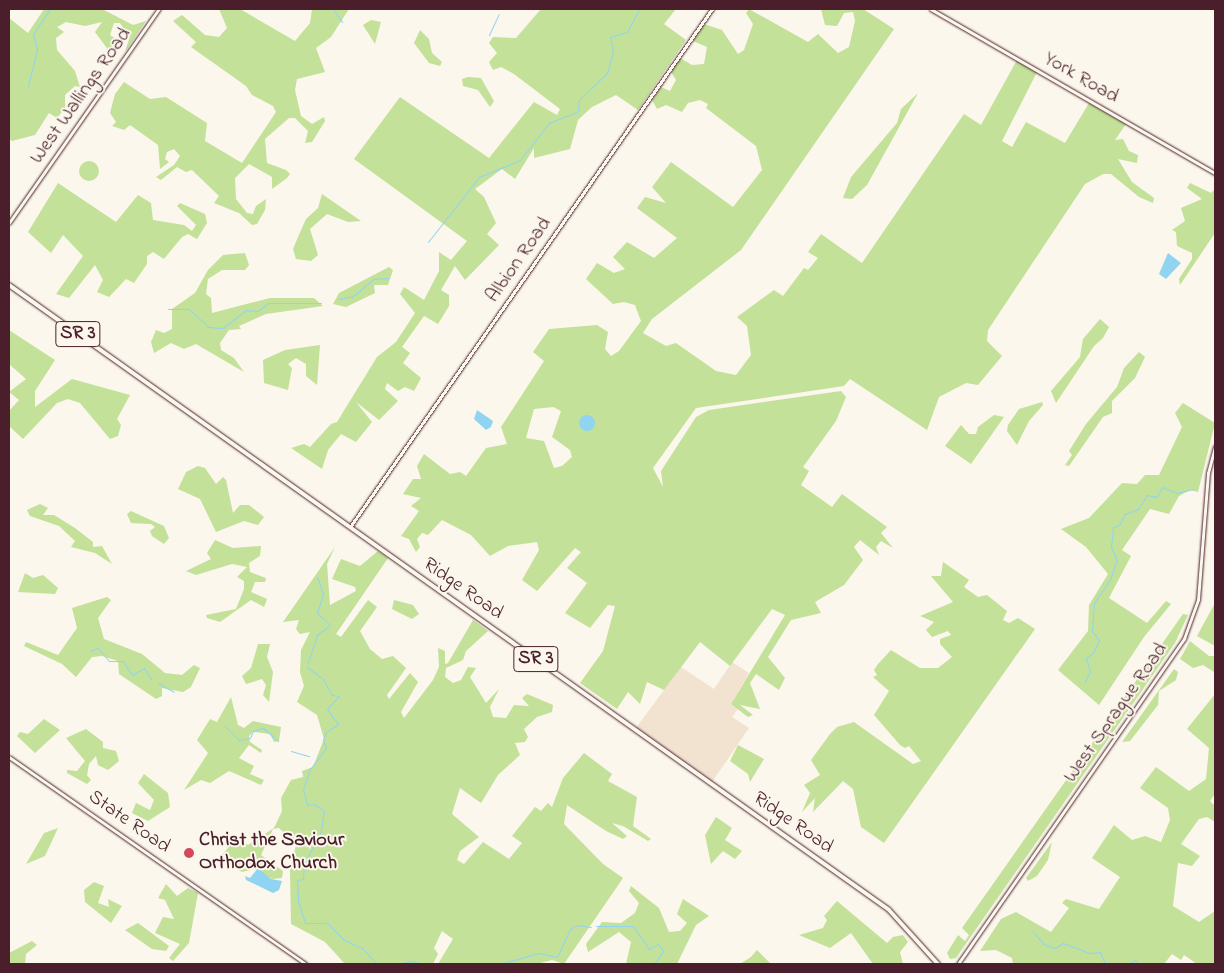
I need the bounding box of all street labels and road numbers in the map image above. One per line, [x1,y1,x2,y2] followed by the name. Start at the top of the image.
[25,23,137,169] street label: West Wallings Road
[1039,47,1123,109] street label: York Road
[481,213,557,307] street label: Albion Road
[54,318,102,350] road number: SR 3
[418,553,508,625] street label: Ridge Road
[1059,639,1173,787] street label: West Sprague Road
[512,642,560,676] road number: SR 3
[83,785,175,859] street label: State Road
[748,787,838,859] street label: Ridge Road

